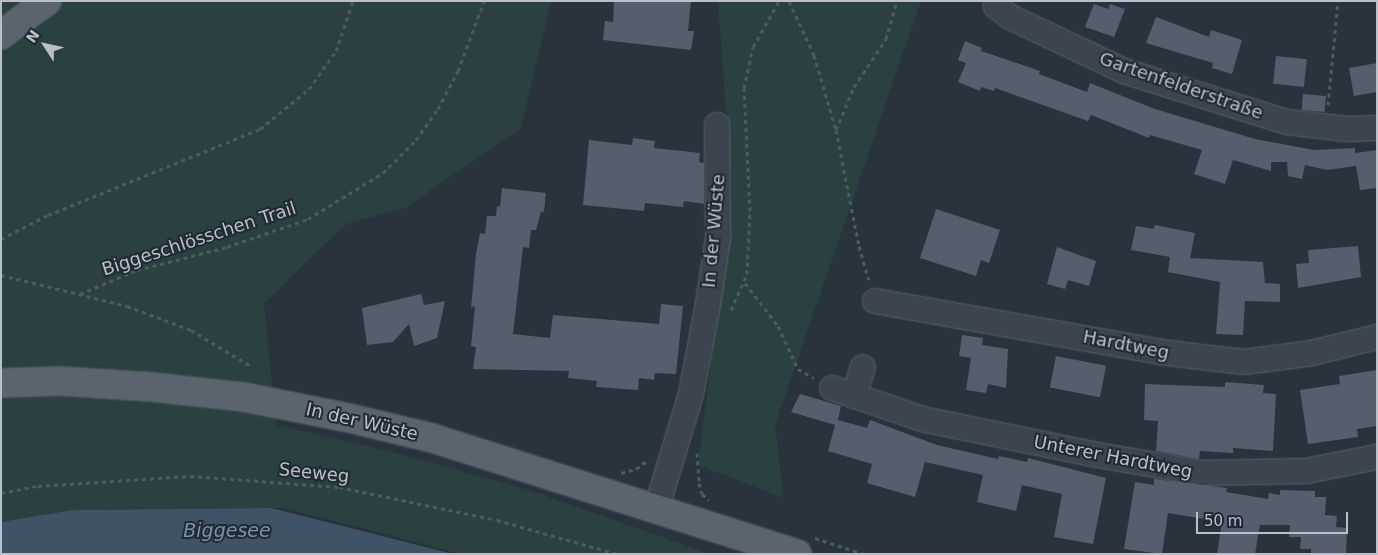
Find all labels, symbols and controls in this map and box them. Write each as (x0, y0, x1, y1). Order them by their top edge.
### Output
north arrow (20, 20, 70, 70)
text: N (23, 27, 43, 46)
street label: Gartenfelderstraße (1096, 48, 1266, 124)
street label: In der Wüste (698, 173, 730, 289)
street label: Biggeschlösschen Trail (99, 197, 299, 281)
street label: Hardtweg (1081, 326, 1171, 364)
street label: In der Wüste (304, 399, 420, 445)
street label: Unterer Hardtweg (1032, 431, 1194, 483)
street label: Seeweg (278, 459, 350, 487)
scale bar (1198, 502, 1350, 534)
text: 50 m (1204, 512, 1242, 530)
water label: Biggesee (183, 520, 271, 542)

